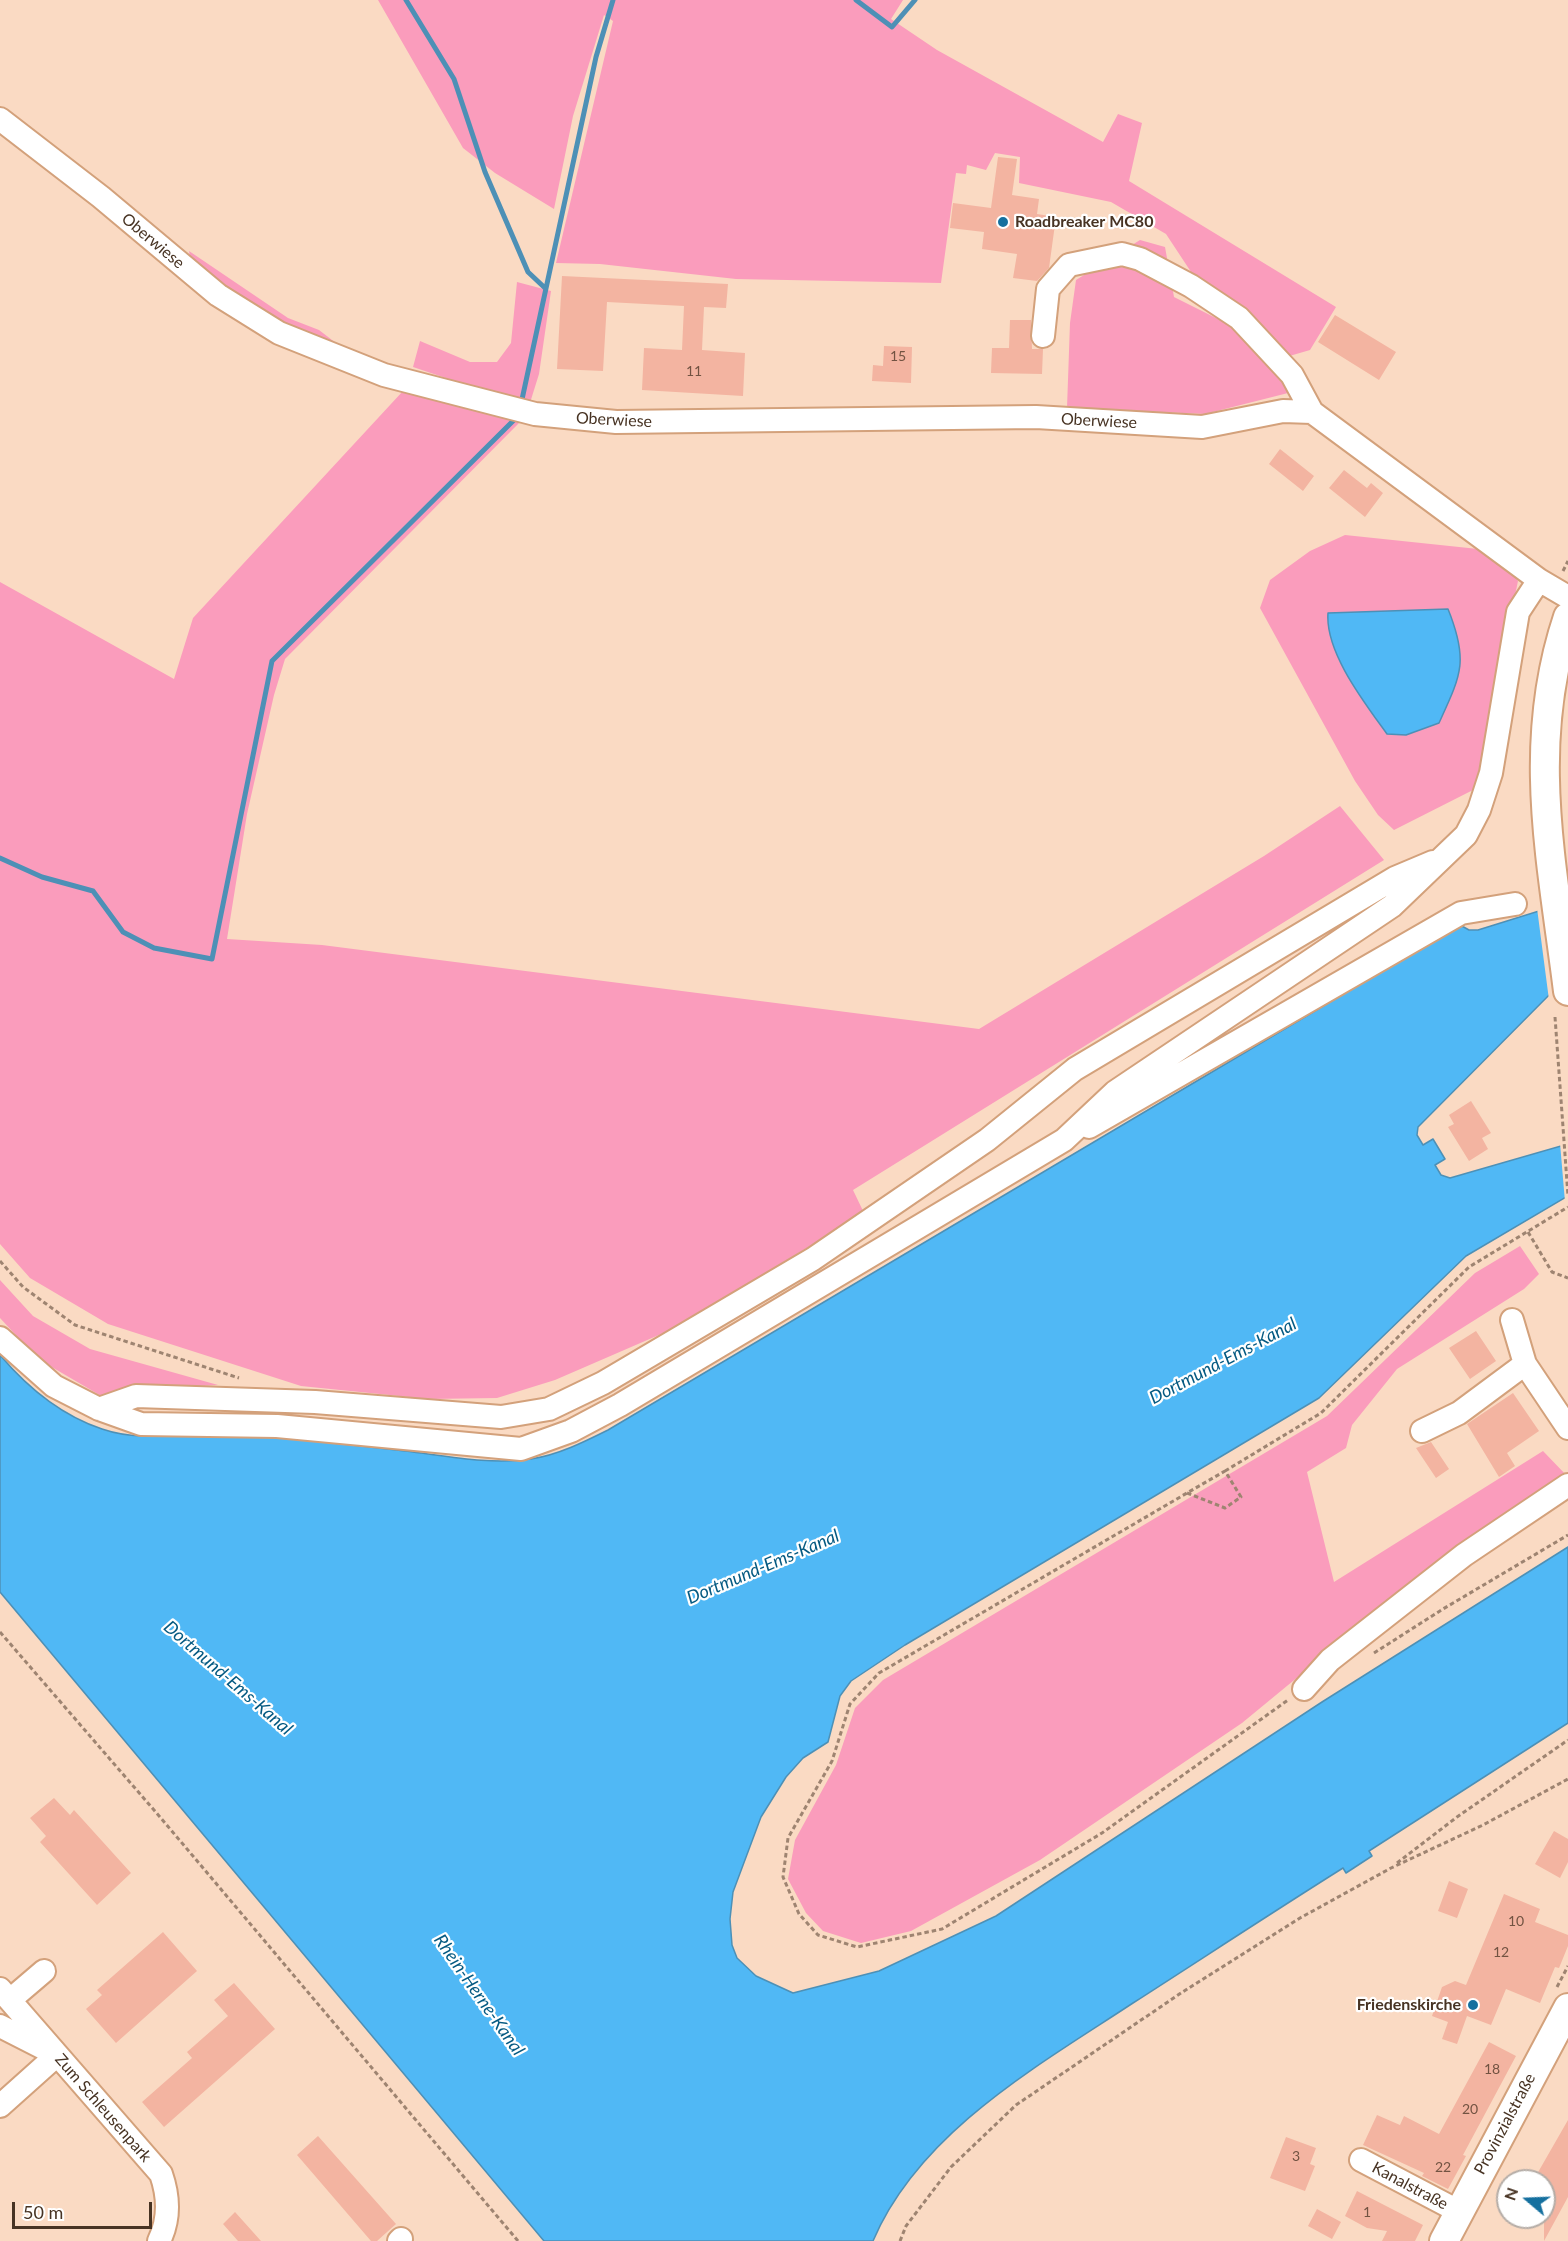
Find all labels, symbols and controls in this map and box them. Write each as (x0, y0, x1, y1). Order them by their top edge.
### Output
street label: Oberwiese (118, 209, 188, 273)
place label: Roadbreaker MC80 (1015, 212, 1153, 232)
marker: Roadbreaker MC80 (996, 215, 1010, 229)
house number: 15 (890, 348, 906, 364)
house number: 11 (686, 363, 702, 379)
street label: Oberwiese (575, 408, 653, 432)
street label: Oberwiese (1060, 409, 1138, 433)
water label: Dortmund-Ems-Kanal (1146, 1313, 1300, 1409)
water label: Dortmund-Ems-Kanal (684, 1525, 842, 1609)
water label: Dortmund-Ems-Kanal (159, 1616, 297, 1740)
house number: 10 (1508, 1913, 1524, 1929)
water label: Rhein-Herne-Kanal (429, 1930, 529, 2060)
house number: 12 (1493, 1944, 1509, 1960)
place label: Friedenskirche (1357, 1995, 1461, 2015)
marker: Friedenskirche (1466, 1998, 1480, 2012)
street label: Zum Schleusenpark (51, 2050, 155, 2166)
house number: 18 (1484, 2061, 1500, 2077)
street label: Provinzialstraße (1470, 2070, 1540, 2178)
house number: 20 (1462, 2101, 1478, 2117)
house number: 3 (1292, 2148, 1300, 2164)
street label: Kanalstraße (1369, 2158, 1451, 2214)
house number: 22 (1435, 2159, 1451, 2175)
north arrow (1496, 2169, 1556, 2229)
text: N (1499, 2185, 1521, 2203)
scale bar (15, 2190, 154, 2228)
text: 50 m (23, 2201, 63, 2223)
house number: 1 (1363, 2204, 1371, 2220)

